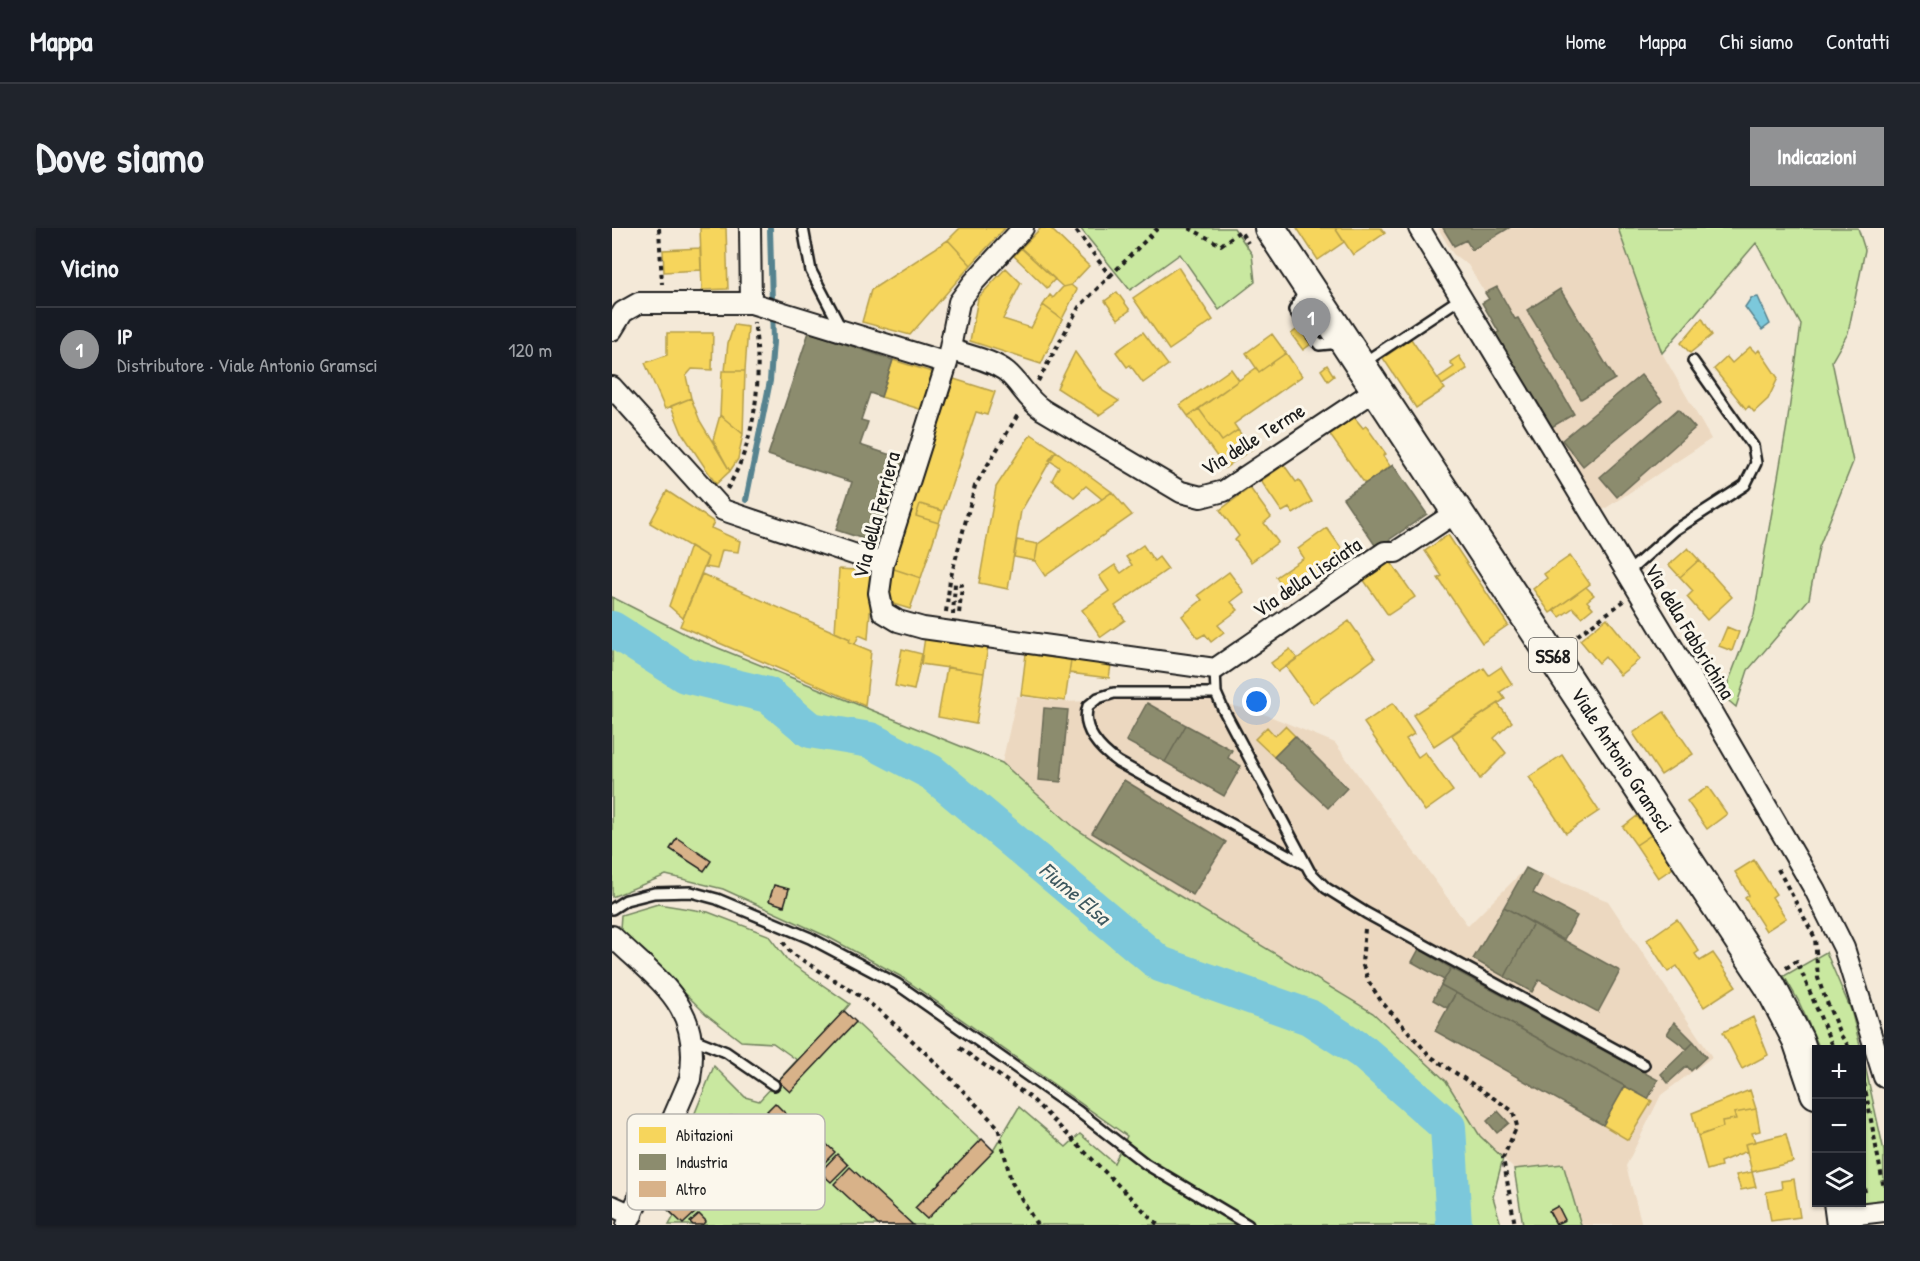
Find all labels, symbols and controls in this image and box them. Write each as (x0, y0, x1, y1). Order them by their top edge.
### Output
text: Mappa (30, 22, 93, 60)
text: Home (1565, 27, 1606, 56)
text: Mappa (1639, 27, 1686, 56)
text: Chi siamo (1719, 27, 1793, 56)
text: Contatti (1826, 27, 1890, 56)
button: Indicazioni (1750, 127, 1884, 186)
text: Dove siamo (36, 128, 204, 185)
text: Vicino (60, 250, 119, 285)
pin: 1 (1292, 298, 1330, 348)
text: IP (117, 321, 133, 351)
text: 1 (76, 336, 83, 363)
text: 120 m (508, 336, 552, 363)
text: Distributore · Viale Antonio Gramsci (117, 351, 378, 378)
street label: Via delle Terme (1196, 396, 1310, 482)
street label: Via della Ferriera (845, 448, 907, 582)
street label: Via della Lisciata (1247, 530, 1367, 624)
street label: Via della Fabbrichina (1638, 558, 1742, 704)
road number: SS68 (1529, 638, 1577, 672)
street label: Viale Antonio Gramsci (1564, 682, 1680, 838)
your location (1242, 687, 1271, 716)
water label: Fiume Elsa (1033, 855, 1118, 933)
map controls (1812, 1045, 1866, 1207)
button: + (1812, 1045, 1866, 1099)
button: − (1812, 1099, 1866, 1153)
legend (627, 1114, 825, 1210)
text: Abitazioni (676, 1124, 733, 1146)
text: Industria (676, 1151, 727, 1173)
button: layers (1812, 1153, 1866, 1207)
text: Altro (676, 1178, 707, 1200)

